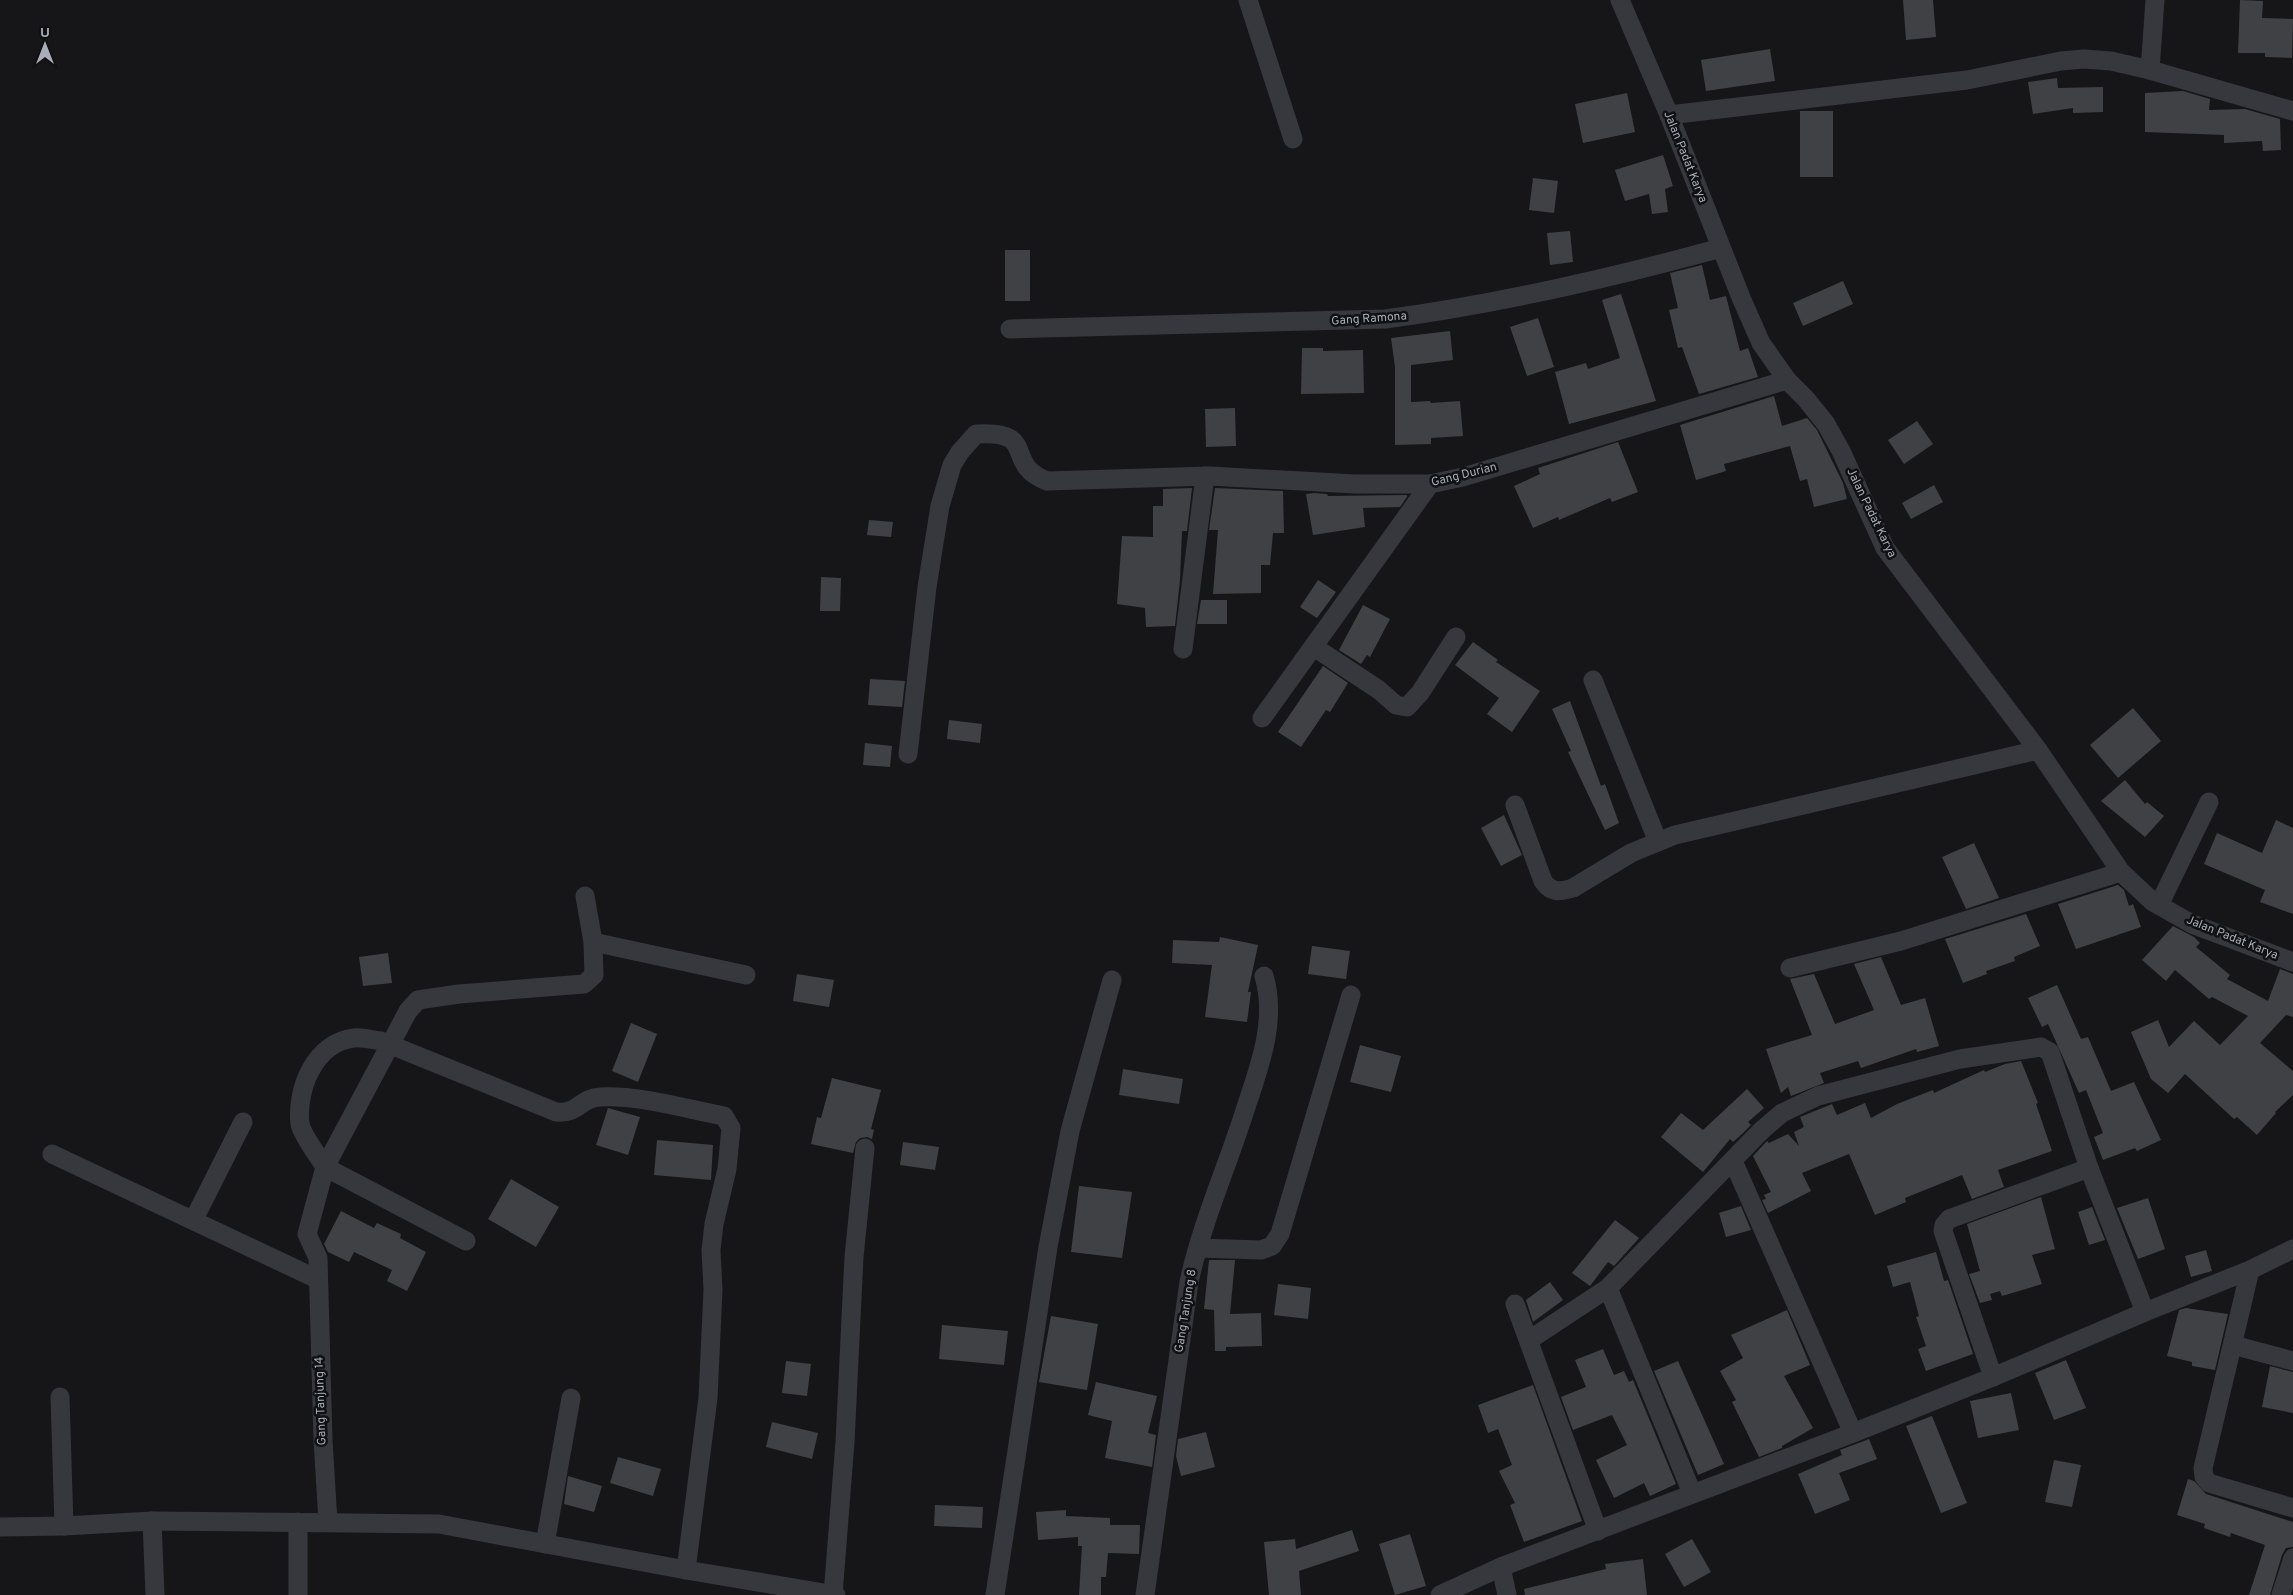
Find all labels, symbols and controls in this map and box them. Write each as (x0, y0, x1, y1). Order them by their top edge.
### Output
north arrow (20, 20, 70, 70)
text: U (40, 25, 50, 42)
street label: Jalan Padat Karya (1659, 109, 1711, 205)
street label: Gang Ramona (1331, 308, 1407, 330)
street label: Gang Durian (1429, 459, 1499, 491)
street label: Jalan Padat Karya (1842, 466, 1900, 560)
street label: Jalan Padat Karya (2184, 912, 2280, 964)
street label: Gang Tanjung 8 (1172, 1268, 1200, 1354)
street label: Gang Tanjung 14 (311, 1356, 331, 1446)

